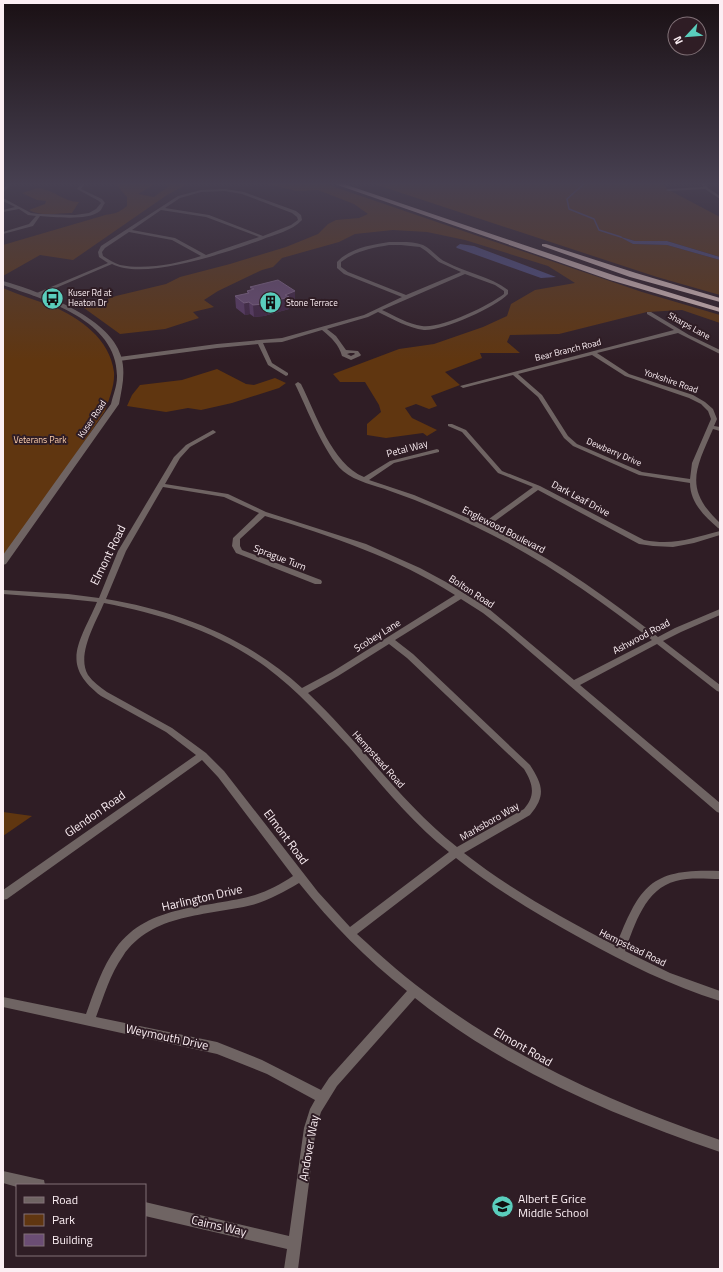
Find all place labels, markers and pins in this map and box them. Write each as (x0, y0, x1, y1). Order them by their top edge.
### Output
bus stop icon: Kuser Rd at Heaton Dr (40, 285, 66, 311)
place label: Kuser Rd at Heaton Dr (68, 286, 112, 309)
building icon: Stone Terrace (257, 290, 283, 316)
place label: Stone Terrace (286, 296, 338, 309)
place label: Albert E Grice Middle School (518, 1189, 589, 1222)
school or university icon: Albert E Grice Middle School (489, 1193, 515, 1219)

